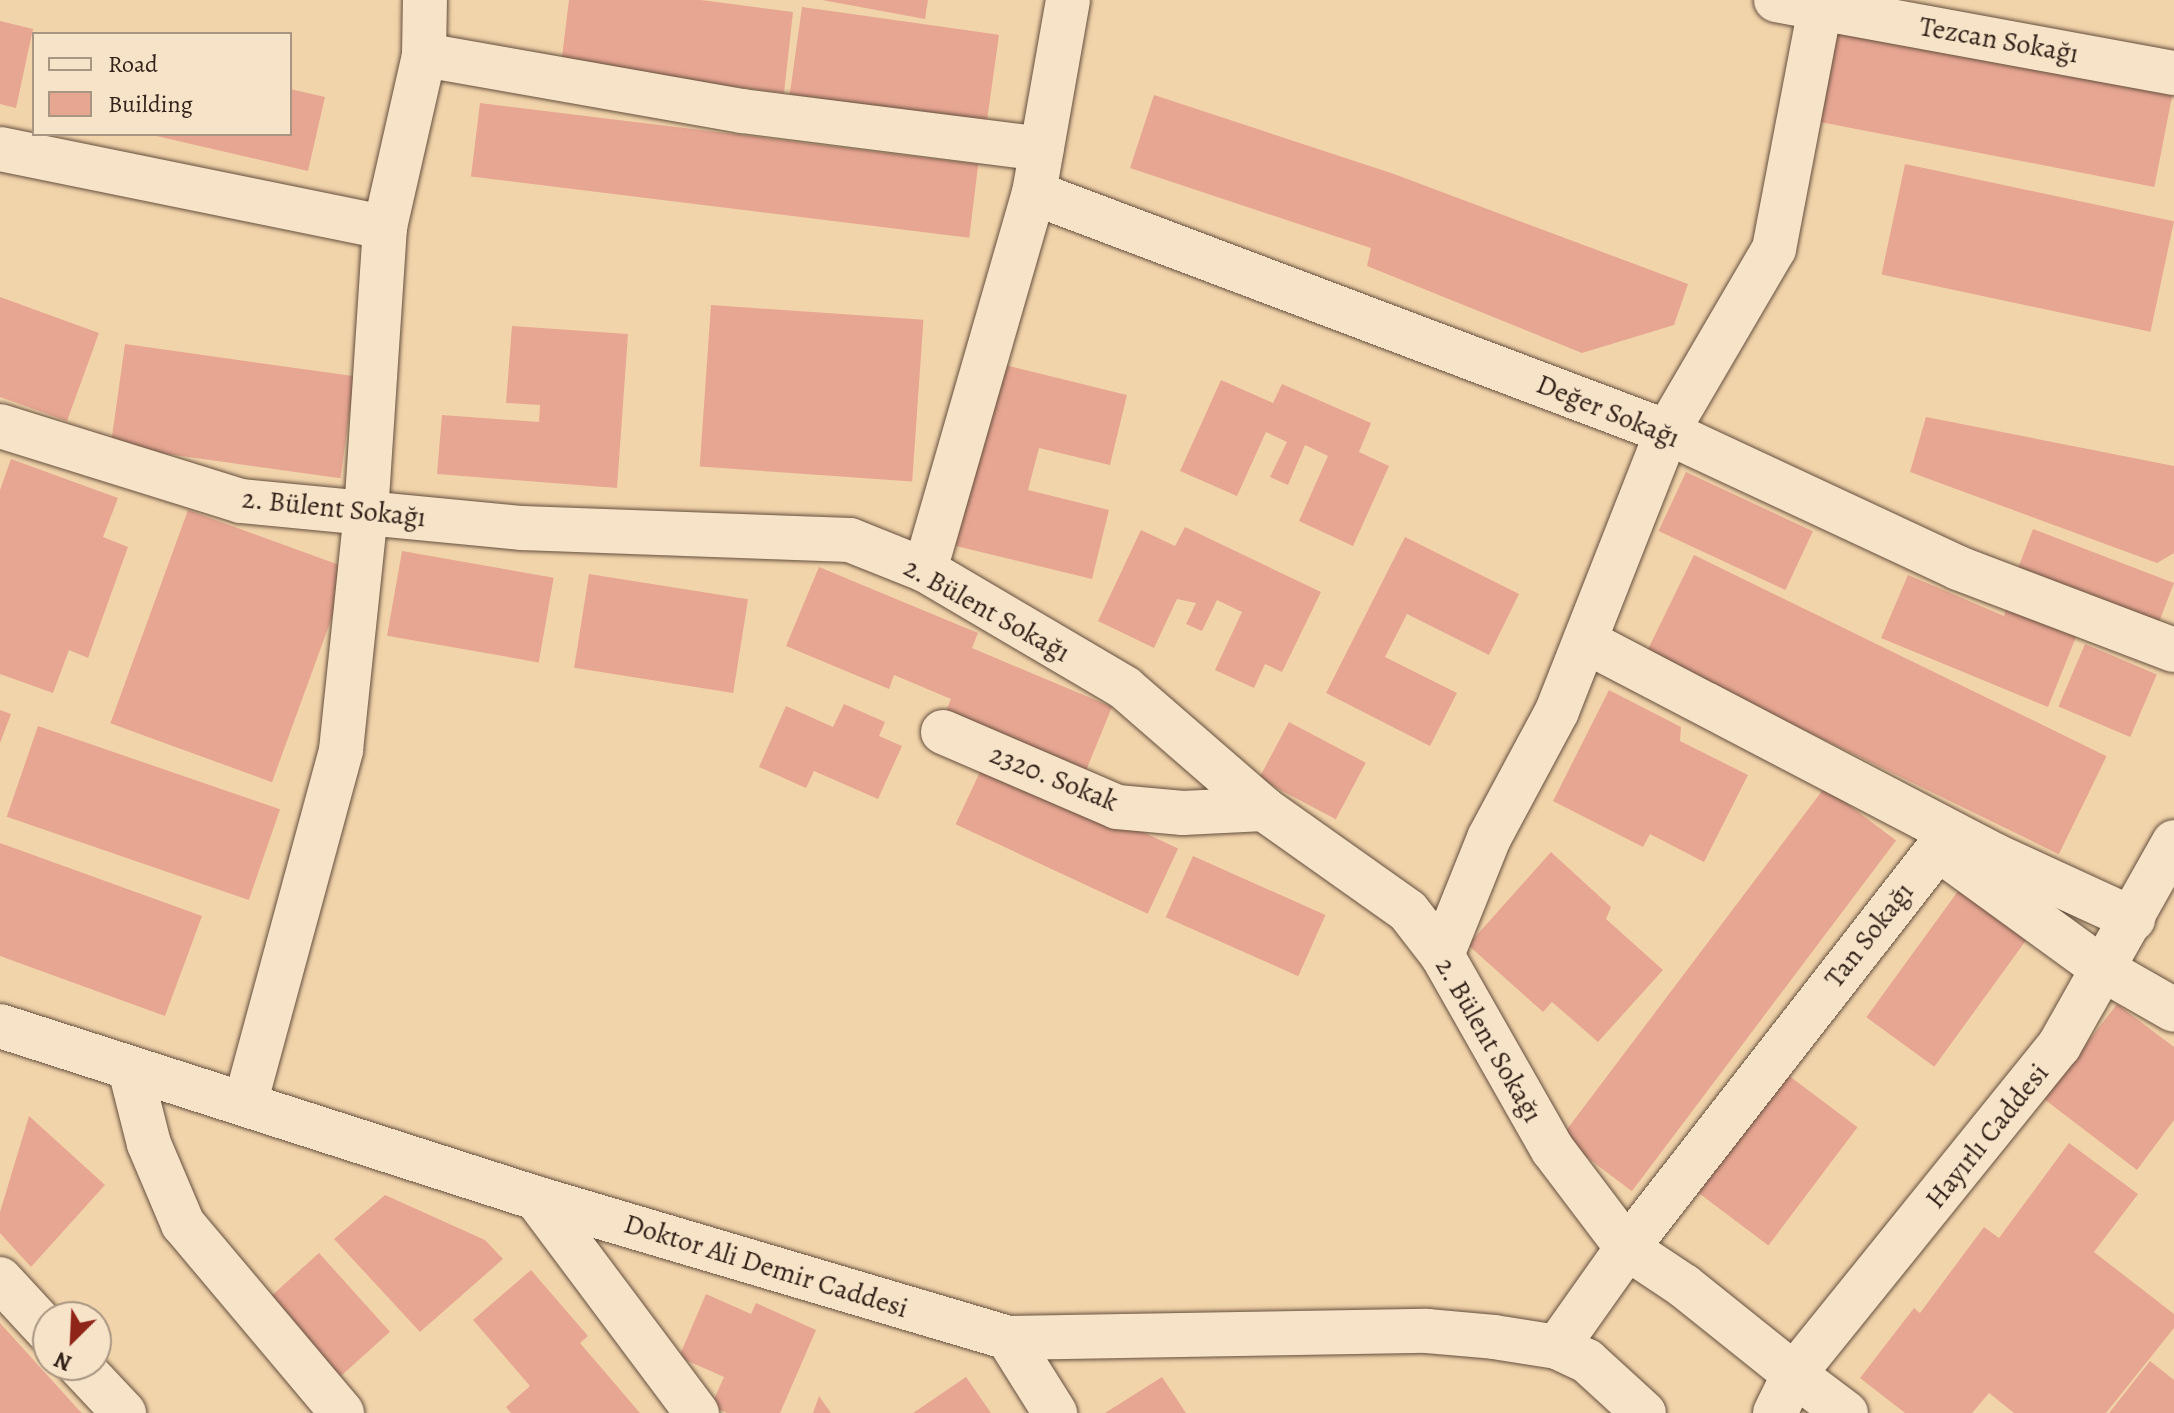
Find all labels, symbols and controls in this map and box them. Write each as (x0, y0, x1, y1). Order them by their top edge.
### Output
street label: Tezcan Sokağı (1917, 9, 2081, 71)
legend (32, 32, 292, 136)
text: Road (108, 48, 158, 80)
text: Building (108, 88, 193, 120)
street label: Değer Sokağı (1532, 367, 1684, 455)
street label: 2. Bülent Sokağı (240, 482, 428, 534)
street label: 2. Bülent Sokağı (898, 550, 1076, 670)
street label: 2320. Sokak (985, 737, 1123, 819)
street label: Tan Sokağı (1817, 876, 1921, 994)
street label: 2. Bülent Sokağı (1428, 951, 1550, 1129)
street label: Hayırlı Caddesi (1918, 1057, 2056, 1215)
street label: Doktor Ali Demir Caddesi (620, 1207, 912, 1325)
north arrow (32, 1301, 112, 1381)
text: N (50, 1344, 76, 1378)

